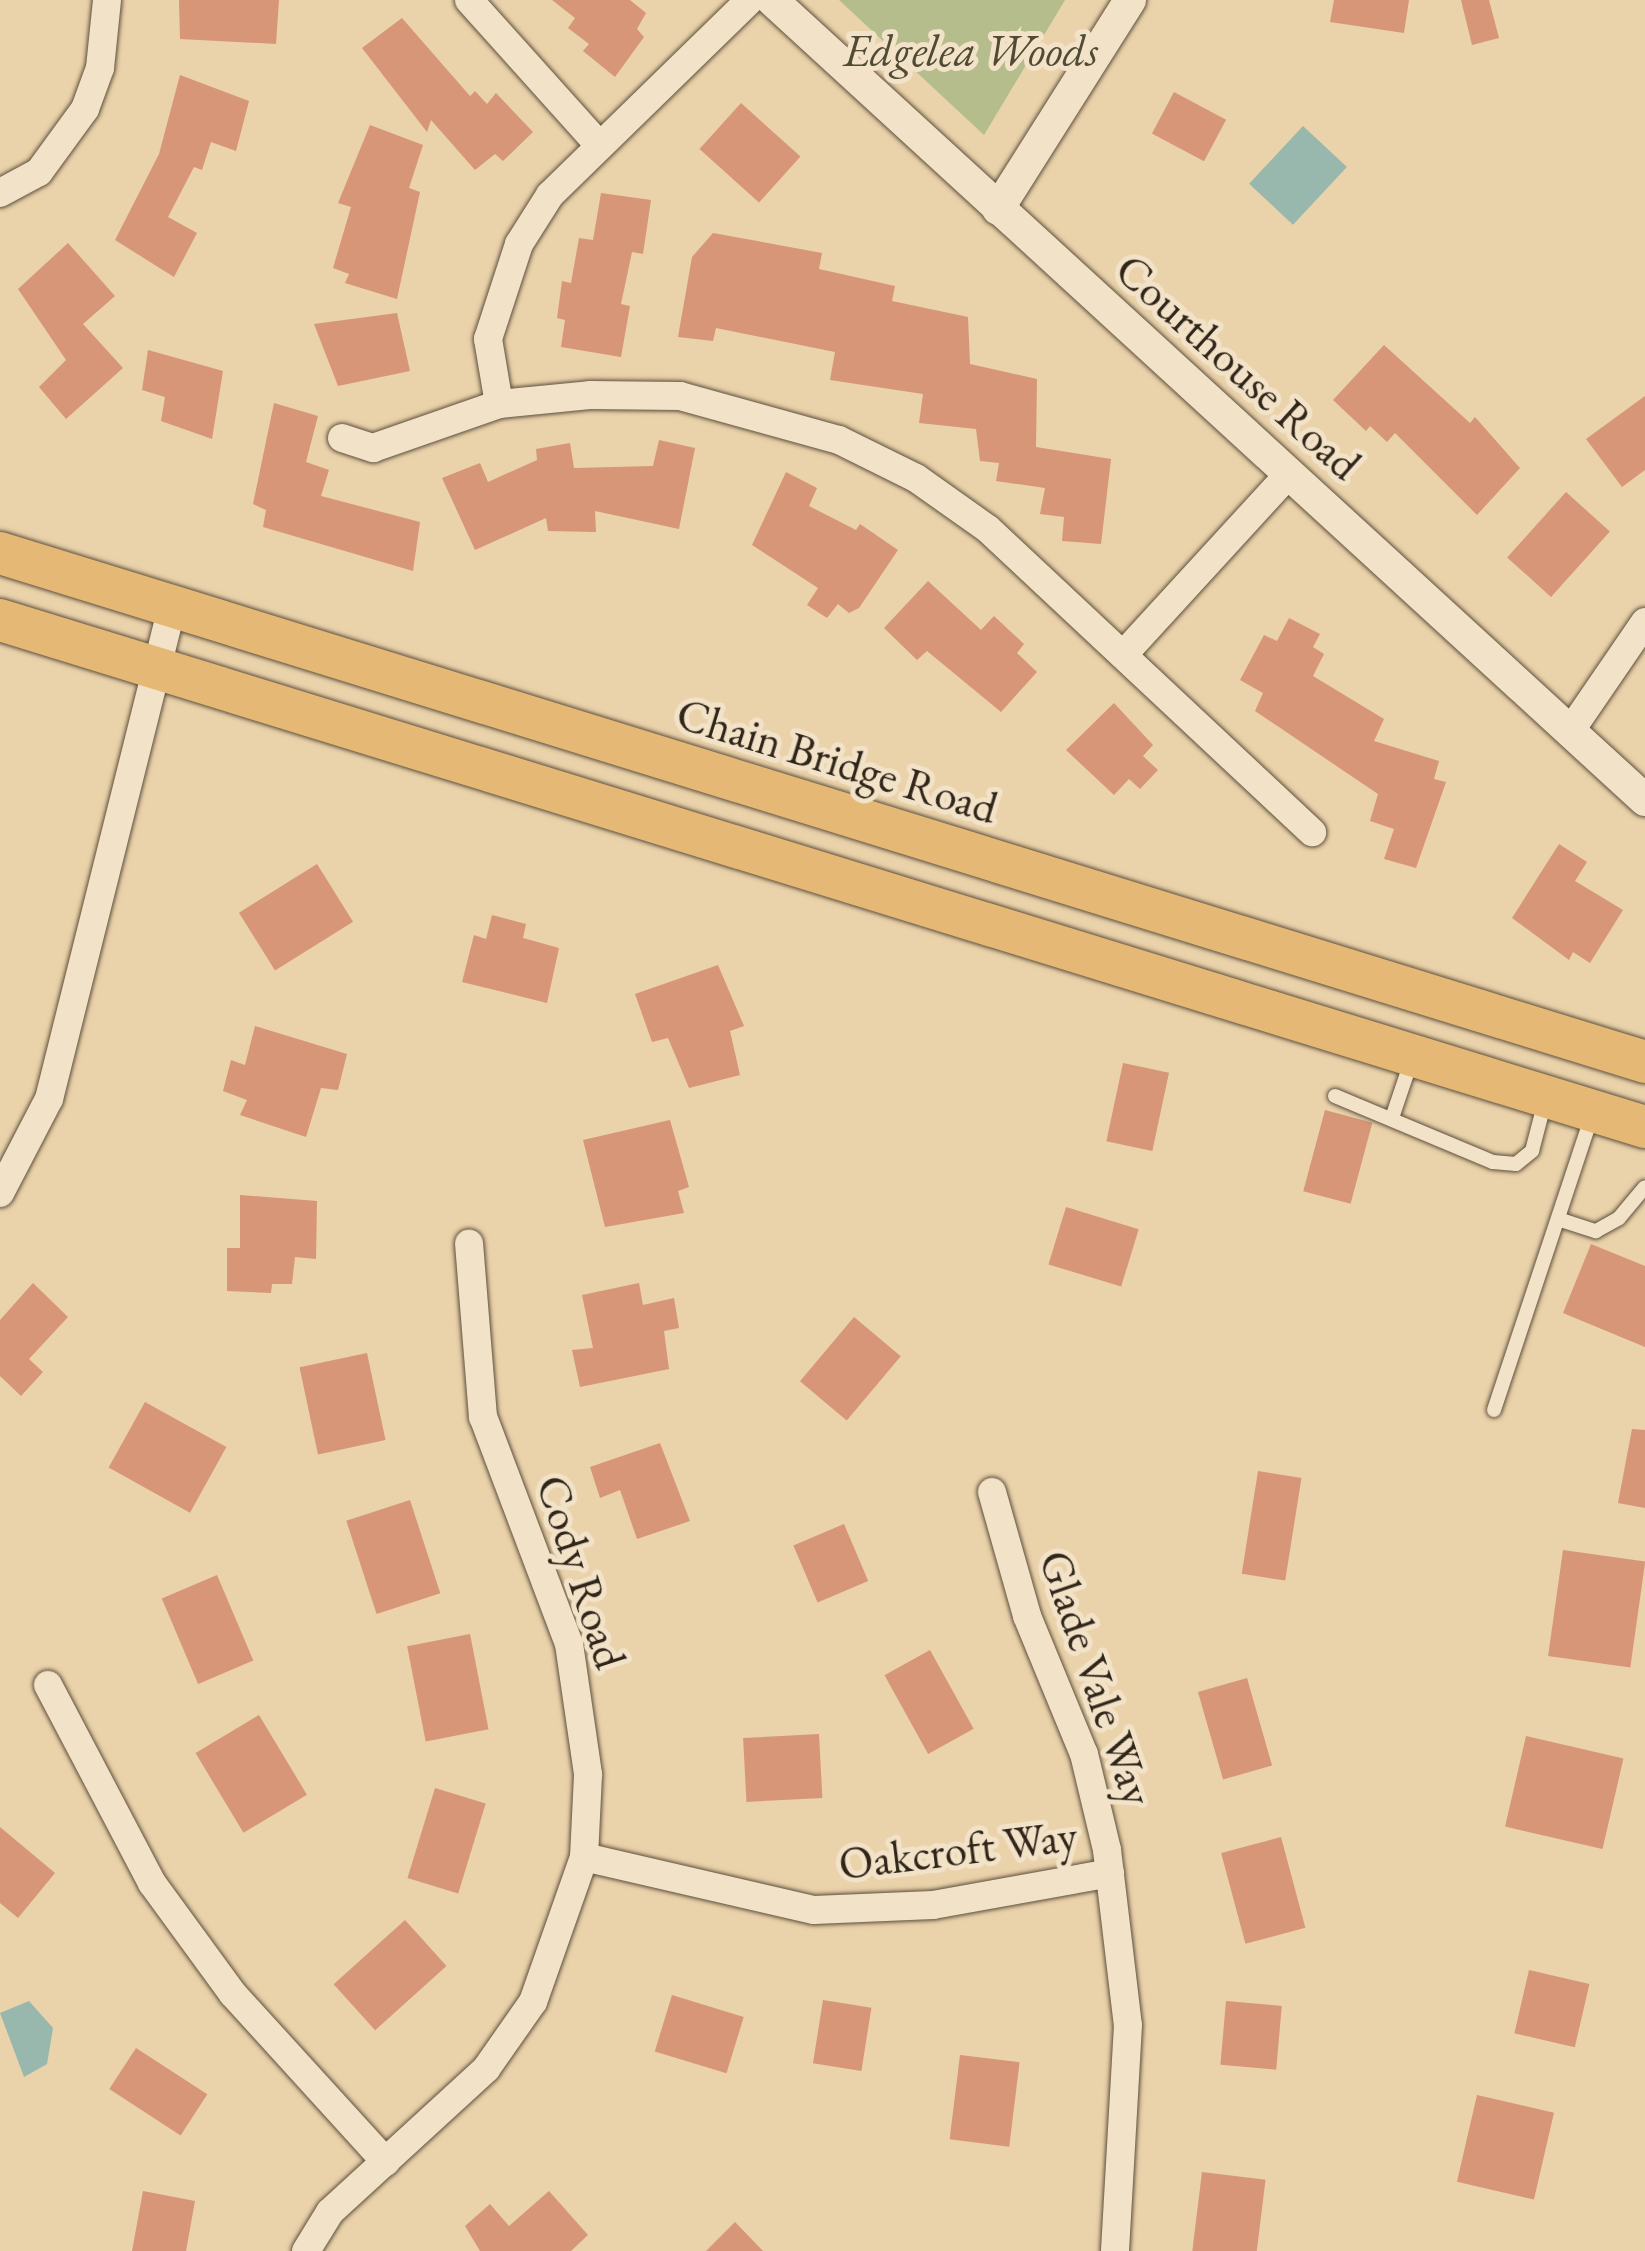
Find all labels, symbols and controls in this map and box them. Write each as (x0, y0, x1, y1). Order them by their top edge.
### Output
park label: Edgelea Woods (844, 24, 1098, 78)
street label: Courthouse Road (1104, 243, 1372, 491)
street label: Chain Bridge Road (670, 687, 1004, 835)
street label: Cody Road (524, 1469, 638, 1675)
street label: Glade Vale Way (1027, 1544, 1165, 1812)
street label: Oakcroft Way (836, 1809, 1080, 1891)

